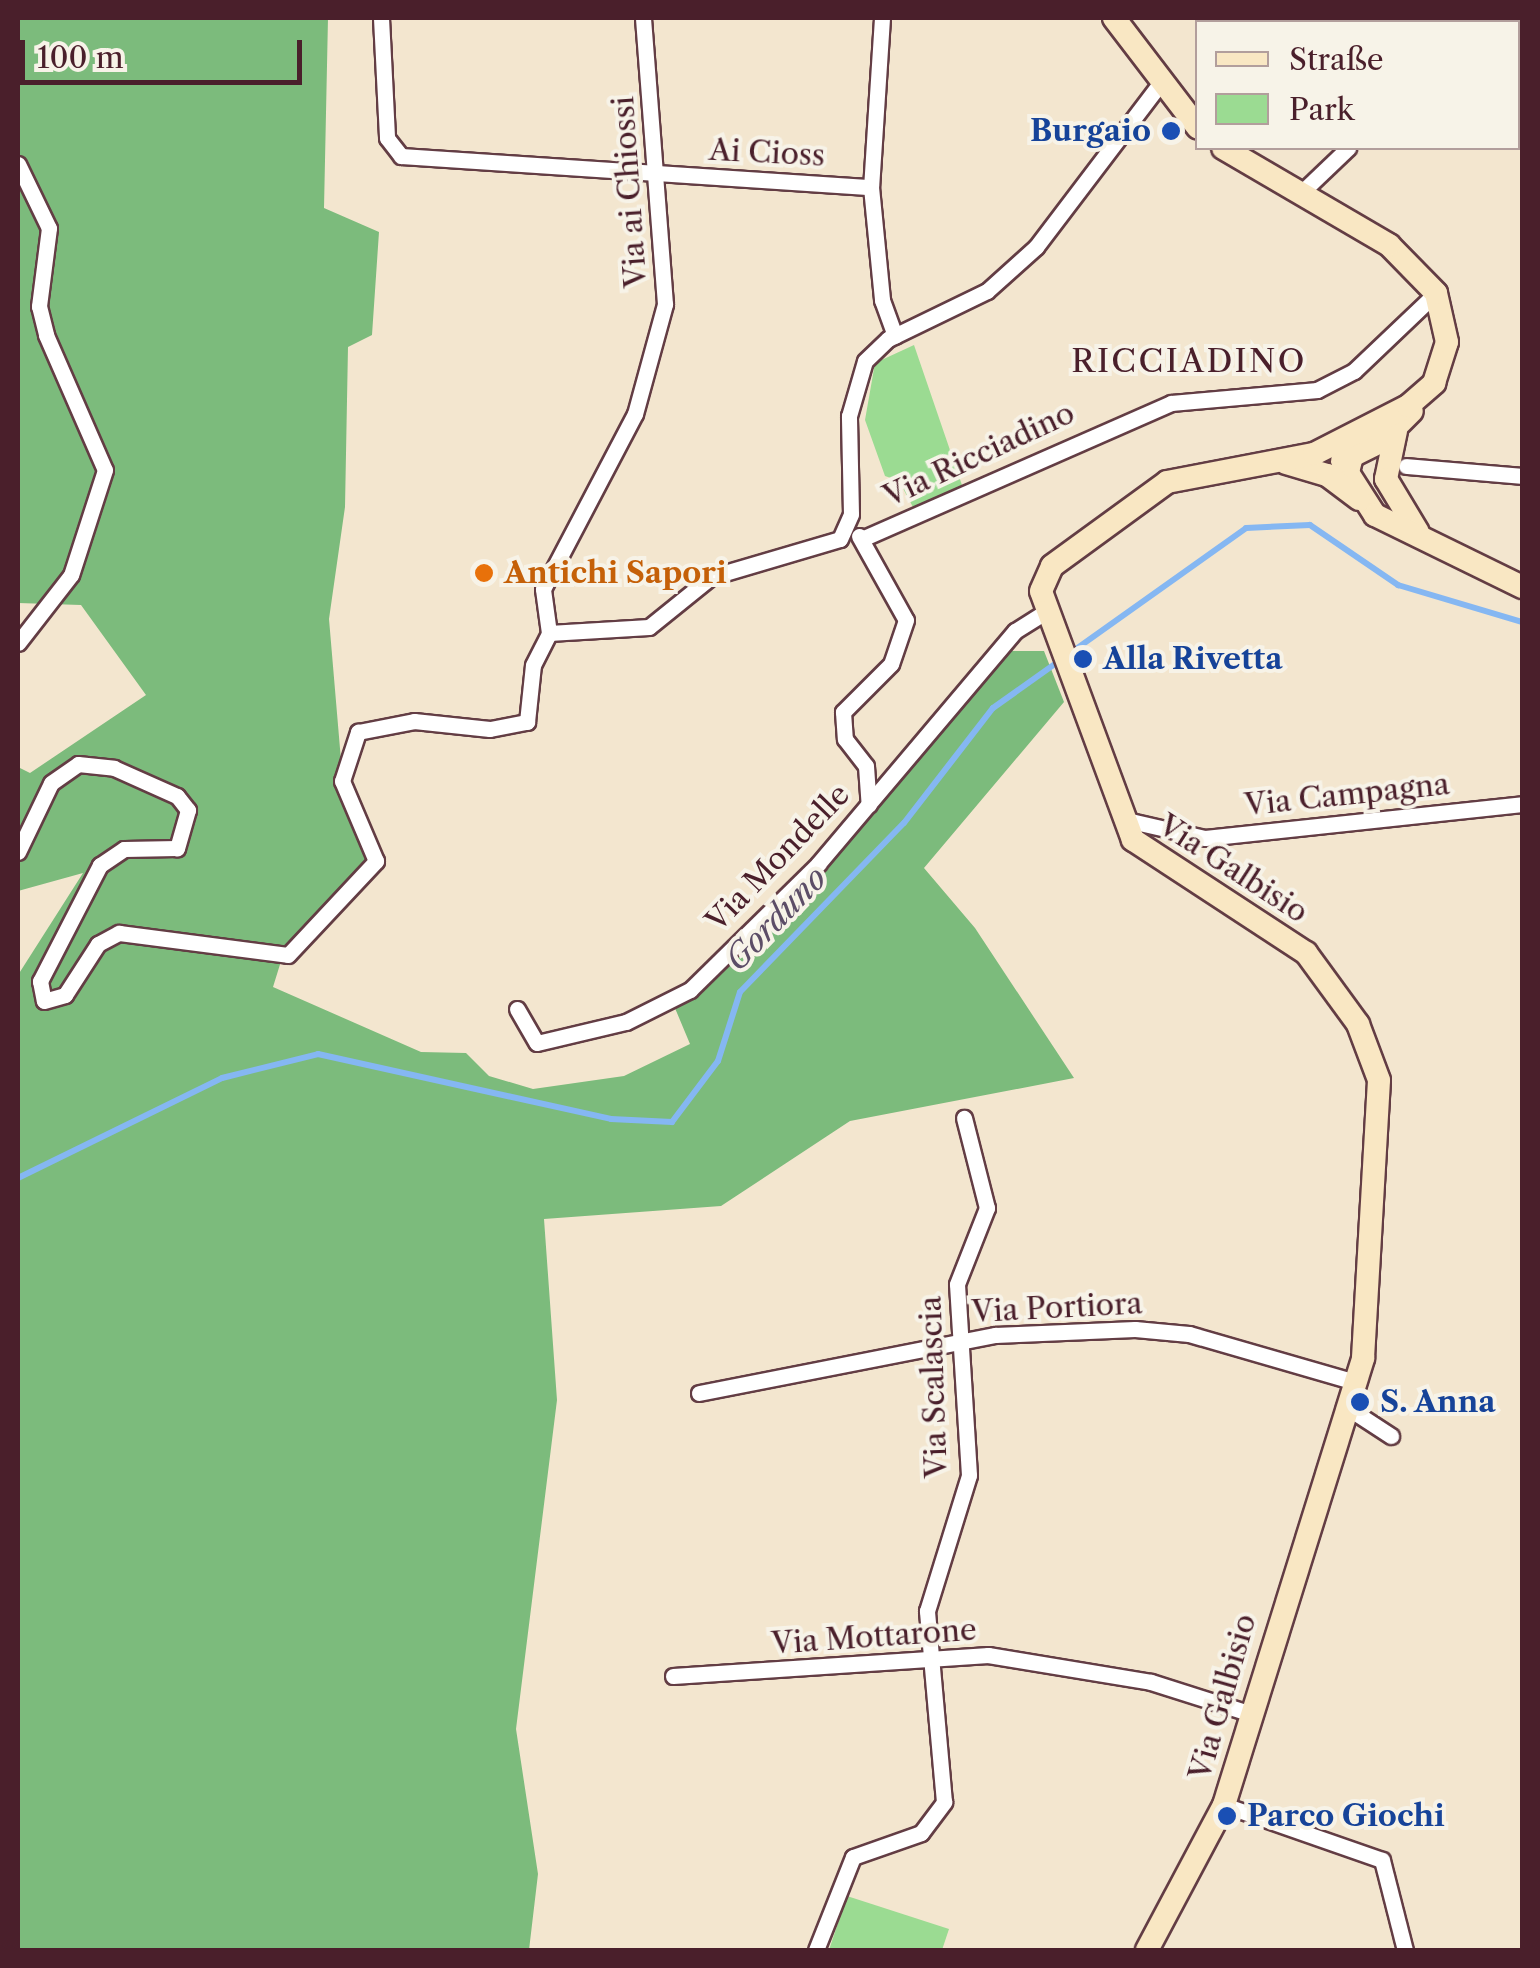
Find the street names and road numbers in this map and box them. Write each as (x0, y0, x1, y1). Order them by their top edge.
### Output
street label: Via ai Chiossi (605, 95, 655, 289)
street label: Ai Cioss (708, 132, 826, 174)
street label: Via Ricciadino (878, 395, 1080, 515)
street label: Via Campagna (1243, 766, 1451, 824)
street label: Via Mondelle (699, 777, 857, 939)
street label: Via Galbisio (1151, 807, 1315, 931)
street label: Via Portiora (971, 1286, 1143, 1330)
street label: Via Scalascia (913, 1295, 955, 1479)
street label: Via Galbisio (1182, 1610, 1264, 1784)
street label: Via Mottarone (770, 1612, 978, 1662)

